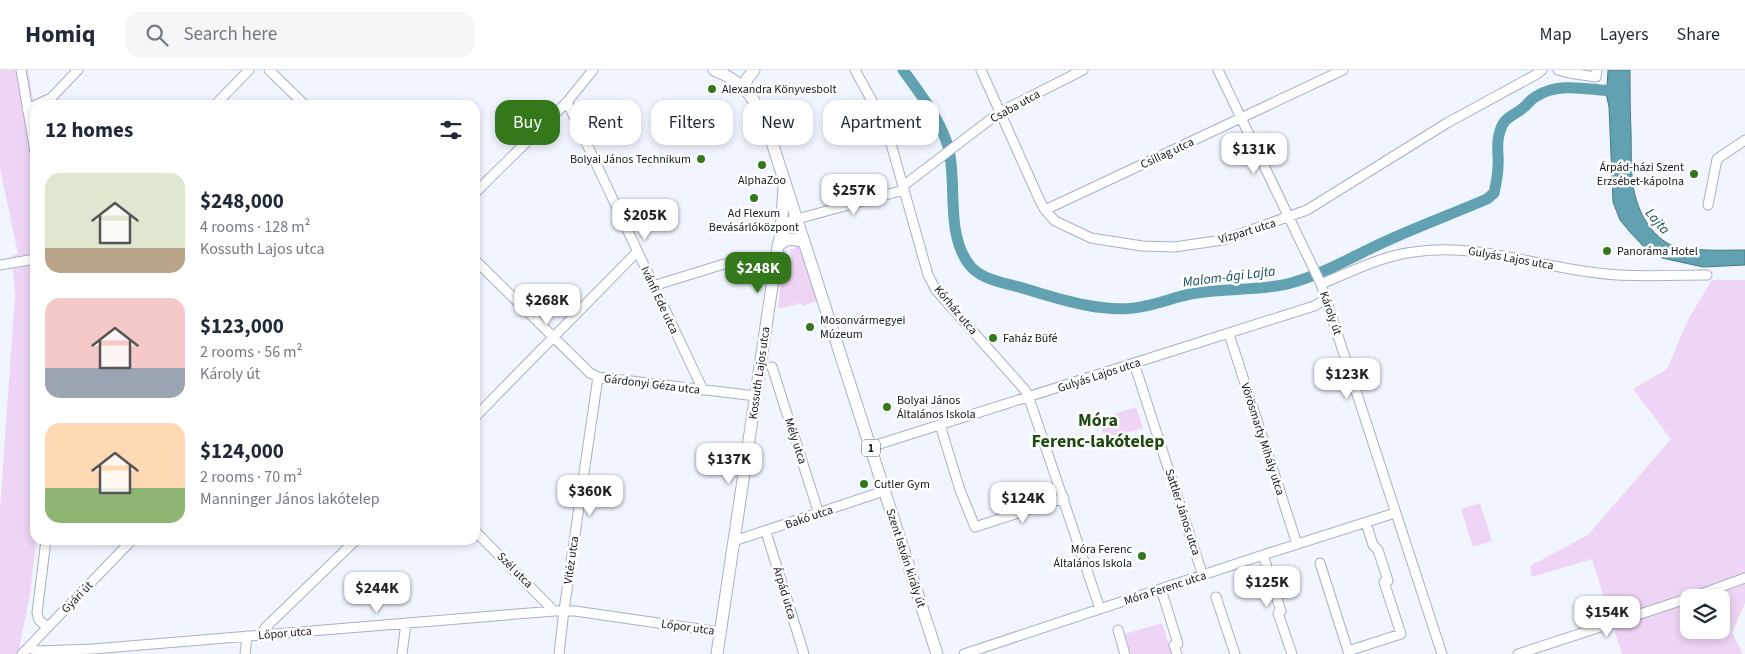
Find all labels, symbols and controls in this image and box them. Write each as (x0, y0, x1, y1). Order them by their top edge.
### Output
search box (125, 12, 475, 57)
text: Homiq (25, 17, 95, 52)
icon: search (143, 21, 171, 49)
text: Search here (183, 21, 277, 48)
text: Map (1540, 22, 1572, 47)
text: Layers (1600, 22, 1649, 47)
text: Share (1677, 22, 1720, 47)
place label: Alexandra Könyvesbolt (722, 81, 837, 98)
marker: Alexandra Könyvesbolt (706, 83, 718, 95)
street label: Csaba utca (987, 86, 1043, 127)
chip: Buy (495, 100, 560, 145)
chip: Rent (570, 100, 641, 145)
chip: Filters (651, 100, 733, 145)
chip: New (743, 100, 813, 145)
chip: Apartment (823, 100, 939, 145)
text: 12 homes (45, 115, 133, 145)
icon: filters (437, 116, 465, 144)
pin: $131K (1219, 132, 1289, 175)
street label: Csillag utca (1138, 134, 1197, 173)
text: $131K (1232, 138, 1276, 160)
place label: Bolyai János Technikum (570, 151, 691, 168)
marker: Bolyai János Technikum (695, 153, 707, 165)
marker: AlphaZoo (756, 159, 768, 171)
place label: Árpád-házi Szent Erzsébet-kápolna (1597, 159, 1684, 190)
marker: Árpád-házi Szent Erzsébet-kápolna (1688, 168, 1700, 180)
place label: AlphaZoo (738, 172, 786, 189)
pin: $257K (819, 174, 889, 216)
text: $257K (832, 179, 876, 201)
text: $248,000 (200, 186, 284, 216)
marker: Ad Flexum Bevásárlóközpont (748, 192, 760, 204)
icon: home (85, 193, 145, 253)
pin: $205K (610, 198, 680, 241)
text: $205K (623, 204, 667, 226)
water label: Lajta (1640, 204, 1675, 240)
place label: Ad Flexum Bevásárlóközpont (709, 205, 799, 236)
street label: Vízpart utca (1216, 215, 1278, 248)
text: 4 rooms · 128 m² (200, 216, 310, 238)
text: Kossuth Lajos utca (200, 238, 325, 260)
street label: Gulyás Lajos utca (1467, 243, 1555, 274)
place label: Panoráma Hotel (1617, 243, 1698, 260)
marker: Panoráma Hotel (1601, 245, 1613, 257)
pin: $248K (723, 252, 793, 294)
text: $248K (736, 257, 780, 279)
water label: Malom-ági Lajta (1182, 261, 1277, 293)
street label: Ivánfi Ede utca (636, 264, 683, 337)
street label: Kórház utca (930, 282, 981, 339)
pin: $268K (512, 284, 582, 326)
text: $268K (525, 289, 569, 311)
street label: Károly út (1315, 289, 1346, 337)
text: $123,000 (200, 311, 284, 341)
place label: Mosonvármegyei Múzeum (820, 312, 905, 343)
icon: home (85, 318, 145, 378)
marker: Mosonvármegyei Múzeum (804, 321, 816, 333)
street label: Kossuth Lajos utca (745, 326, 774, 421)
place label: Faház Büfé (1003, 330, 1058, 347)
marker: Faház Büfé (987, 332, 999, 344)
text: 2 rooms · 56 m² (200, 341, 302, 363)
street label: Gulyás Lajos utca (1055, 354, 1143, 397)
pin: $123K (1312, 358, 1382, 400)
text: Károly út (200, 363, 260, 385)
text: $123K (1325, 363, 1369, 385)
street label: Gárdonyi Géza utca (603, 370, 701, 399)
street label: Vörösmarty Mihály utca (1236, 381, 1289, 498)
place label: Bolyai János Általános Iskola (897, 392, 976, 423)
marker: Bolyai János Általános Iskola (881, 401, 893, 413)
district label: Móra Ferenc-lakótelep (1032, 408, 1165, 454)
street label: Mély utca (780, 416, 811, 466)
text: $124,000 (200, 436, 284, 466)
road number: 1 (862, 439, 880, 456)
pin: $137K (694, 442, 764, 485)
icon: home (85, 443, 145, 503)
text: $137K (707, 448, 751, 470)
text: 2 rooms · 70 m² (200, 466, 302, 488)
street label: Sattler János utca (1161, 467, 1204, 557)
pin: $360K (555, 474, 625, 517)
place label: Cutler Gym (874, 476, 930, 493)
marker: Cutler Gym (858, 478, 870, 490)
text: $360K (568, 480, 612, 502)
pin: $124K (988, 482, 1058, 524)
text: $124K (1001, 487, 1045, 509)
text: Manninger János lakótelep (200, 488, 380, 510)
street label: Bakó utca (783, 501, 835, 534)
street label: Szent István király út (881, 506, 930, 610)
street label: Vitéz utca (560, 535, 583, 585)
place label: Móra Ferenc Általános Iskola (1053, 541, 1133, 572)
street label: Szél utca (493, 549, 536, 592)
marker: Móra Ferenc Általános Iskola (1136, 550, 1148, 562)
street label: Árpád utca (768, 565, 801, 622)
pin: $125K (1232, 566, 1302, 608)
street label: Móra Ferenc utca (1122, 567, 1208, 610)
text: $125K (1245, 571, 1289, 593)
pin: $244K (342, 572, 412, 614)
street label: Gyári út (58, 577, 97, 617)
text: $244K (355, 577, 399, 599)
map controls (1680, 589, 1730, 639)
button: layers (1680, 589, 1730, 639)
pin: $154K (1572, 596, 1642, 638)
text: $154K (1585, 601, 1629, 623)
street label: Lőpor utca (660, 615, 716, 640)
street label: Lőpor utca (258, 623, 313, 644)

